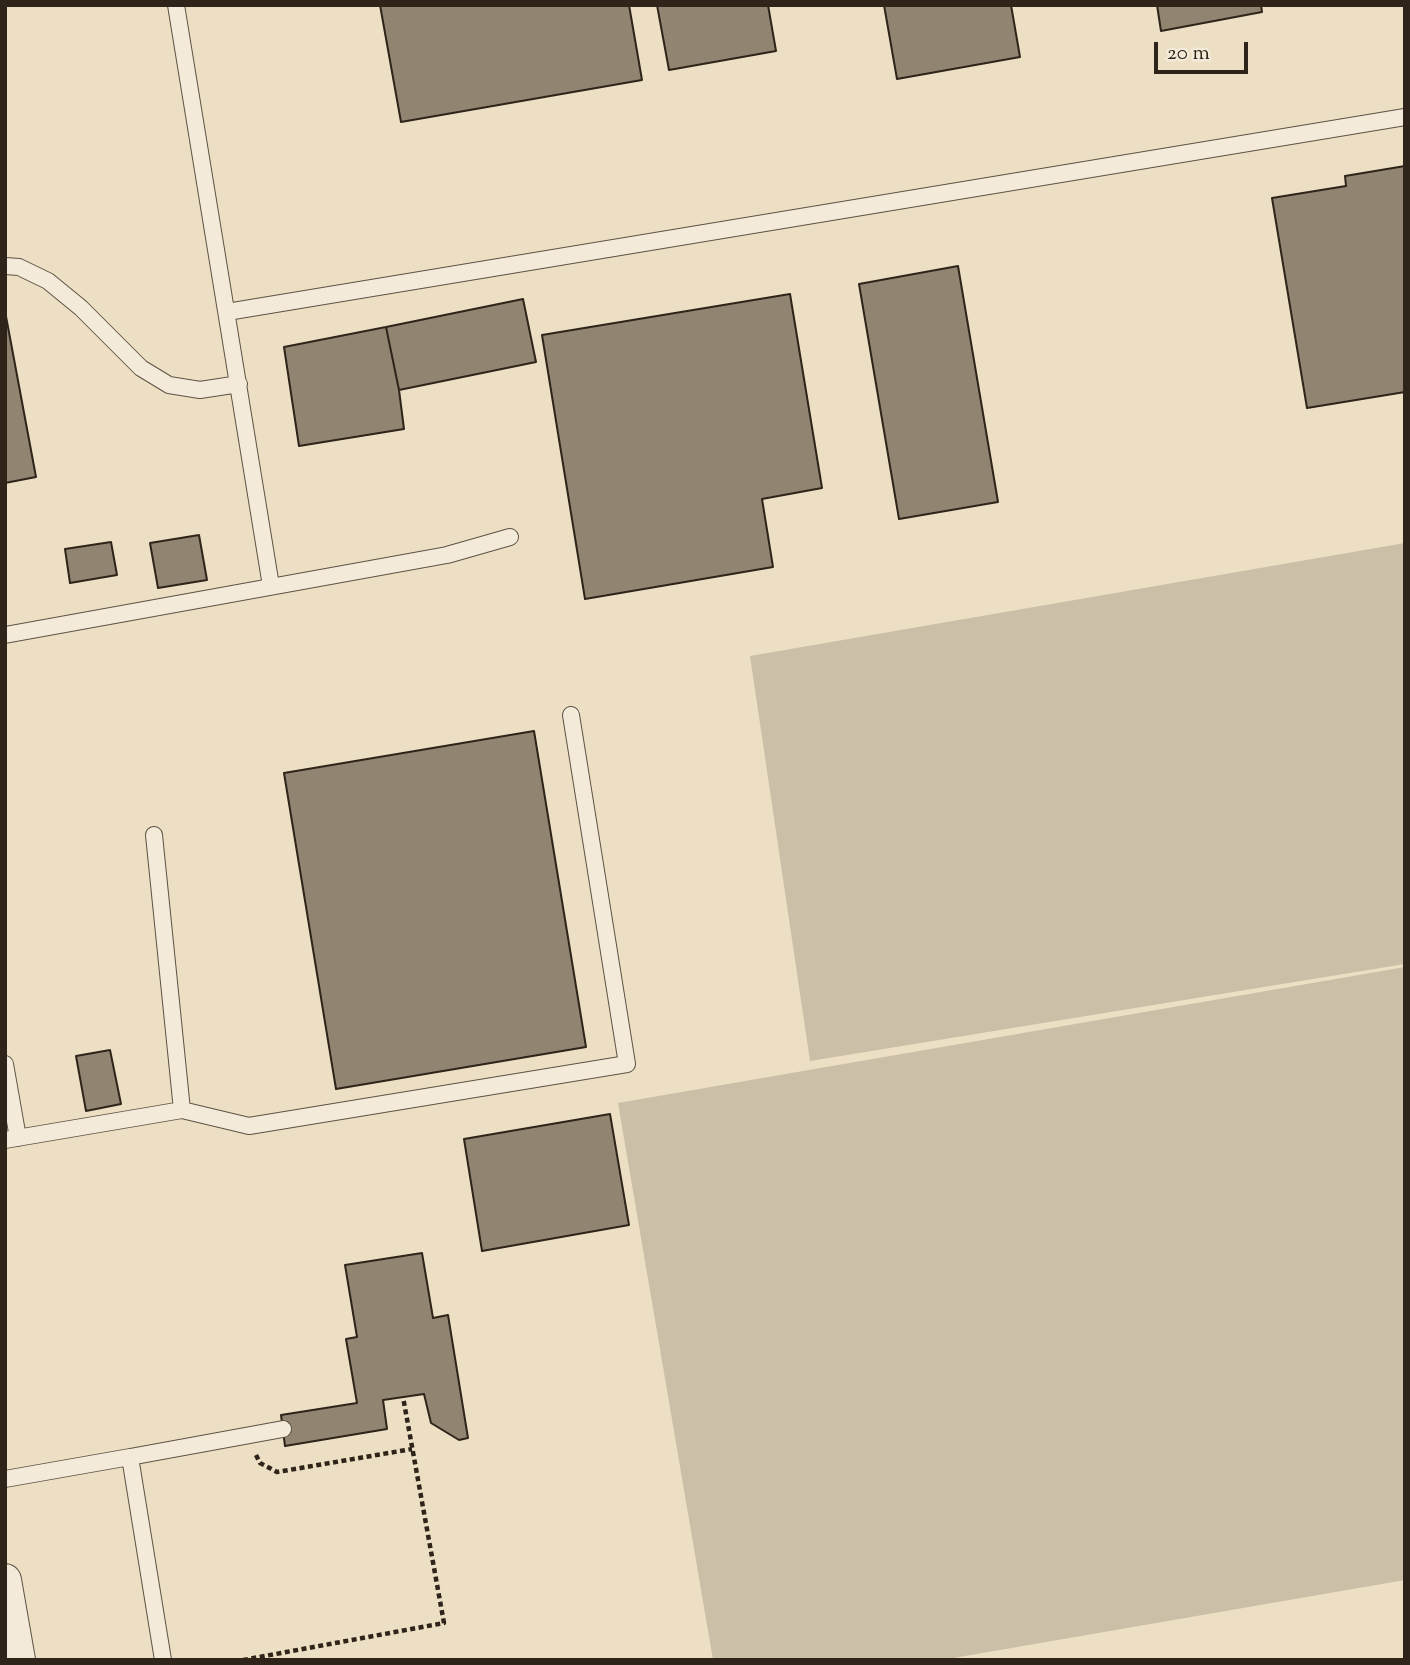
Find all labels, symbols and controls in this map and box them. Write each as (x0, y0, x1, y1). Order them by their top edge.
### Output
scale bar (1158, 28, 1252, 72)
text: 20 m (1167, 39, 1210, 69)

